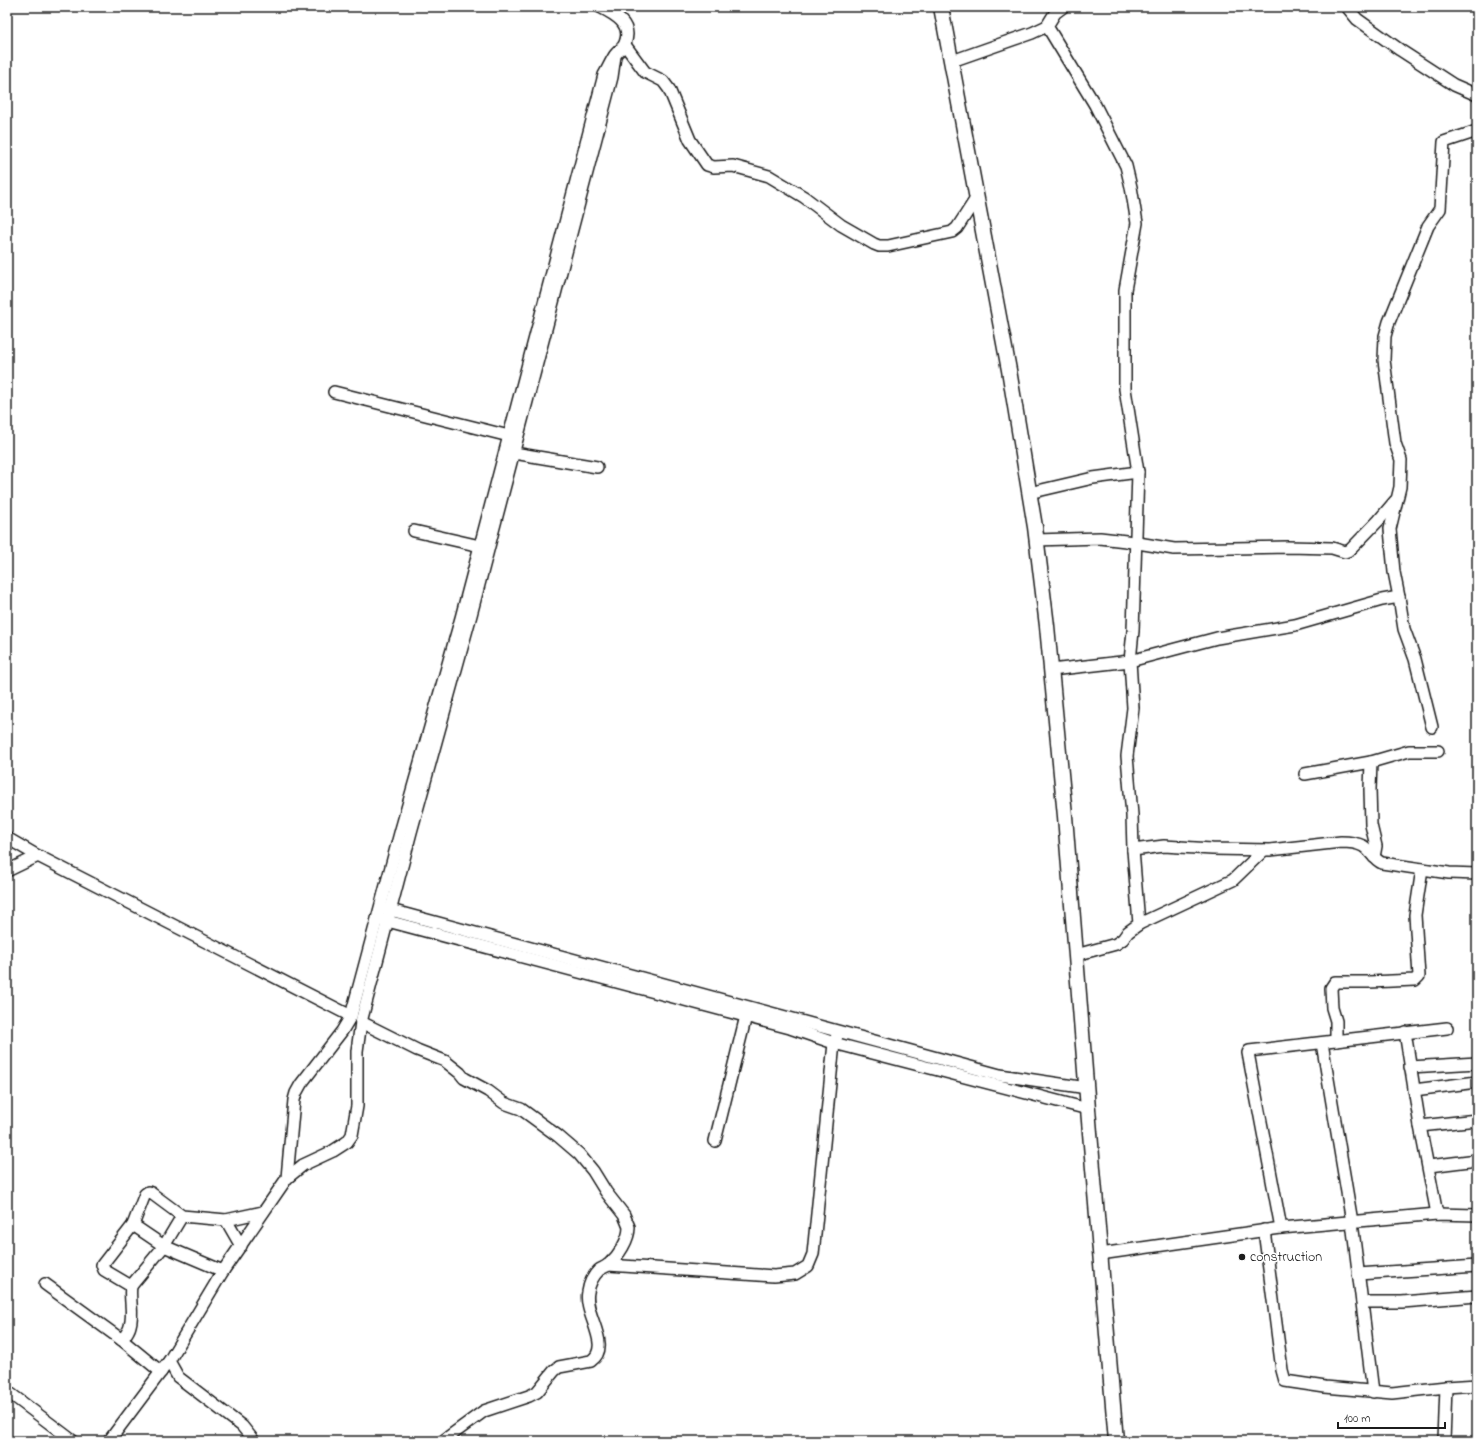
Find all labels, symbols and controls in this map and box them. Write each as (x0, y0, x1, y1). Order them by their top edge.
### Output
place label: construction (1250, 1247, 1322, 1268)
marker: construction (1237, 1252, 1247, 1262)
scale bar (1338, 1404, 1445, 1430)
text: 100 m (1344, 1410, 1371, 1428)

